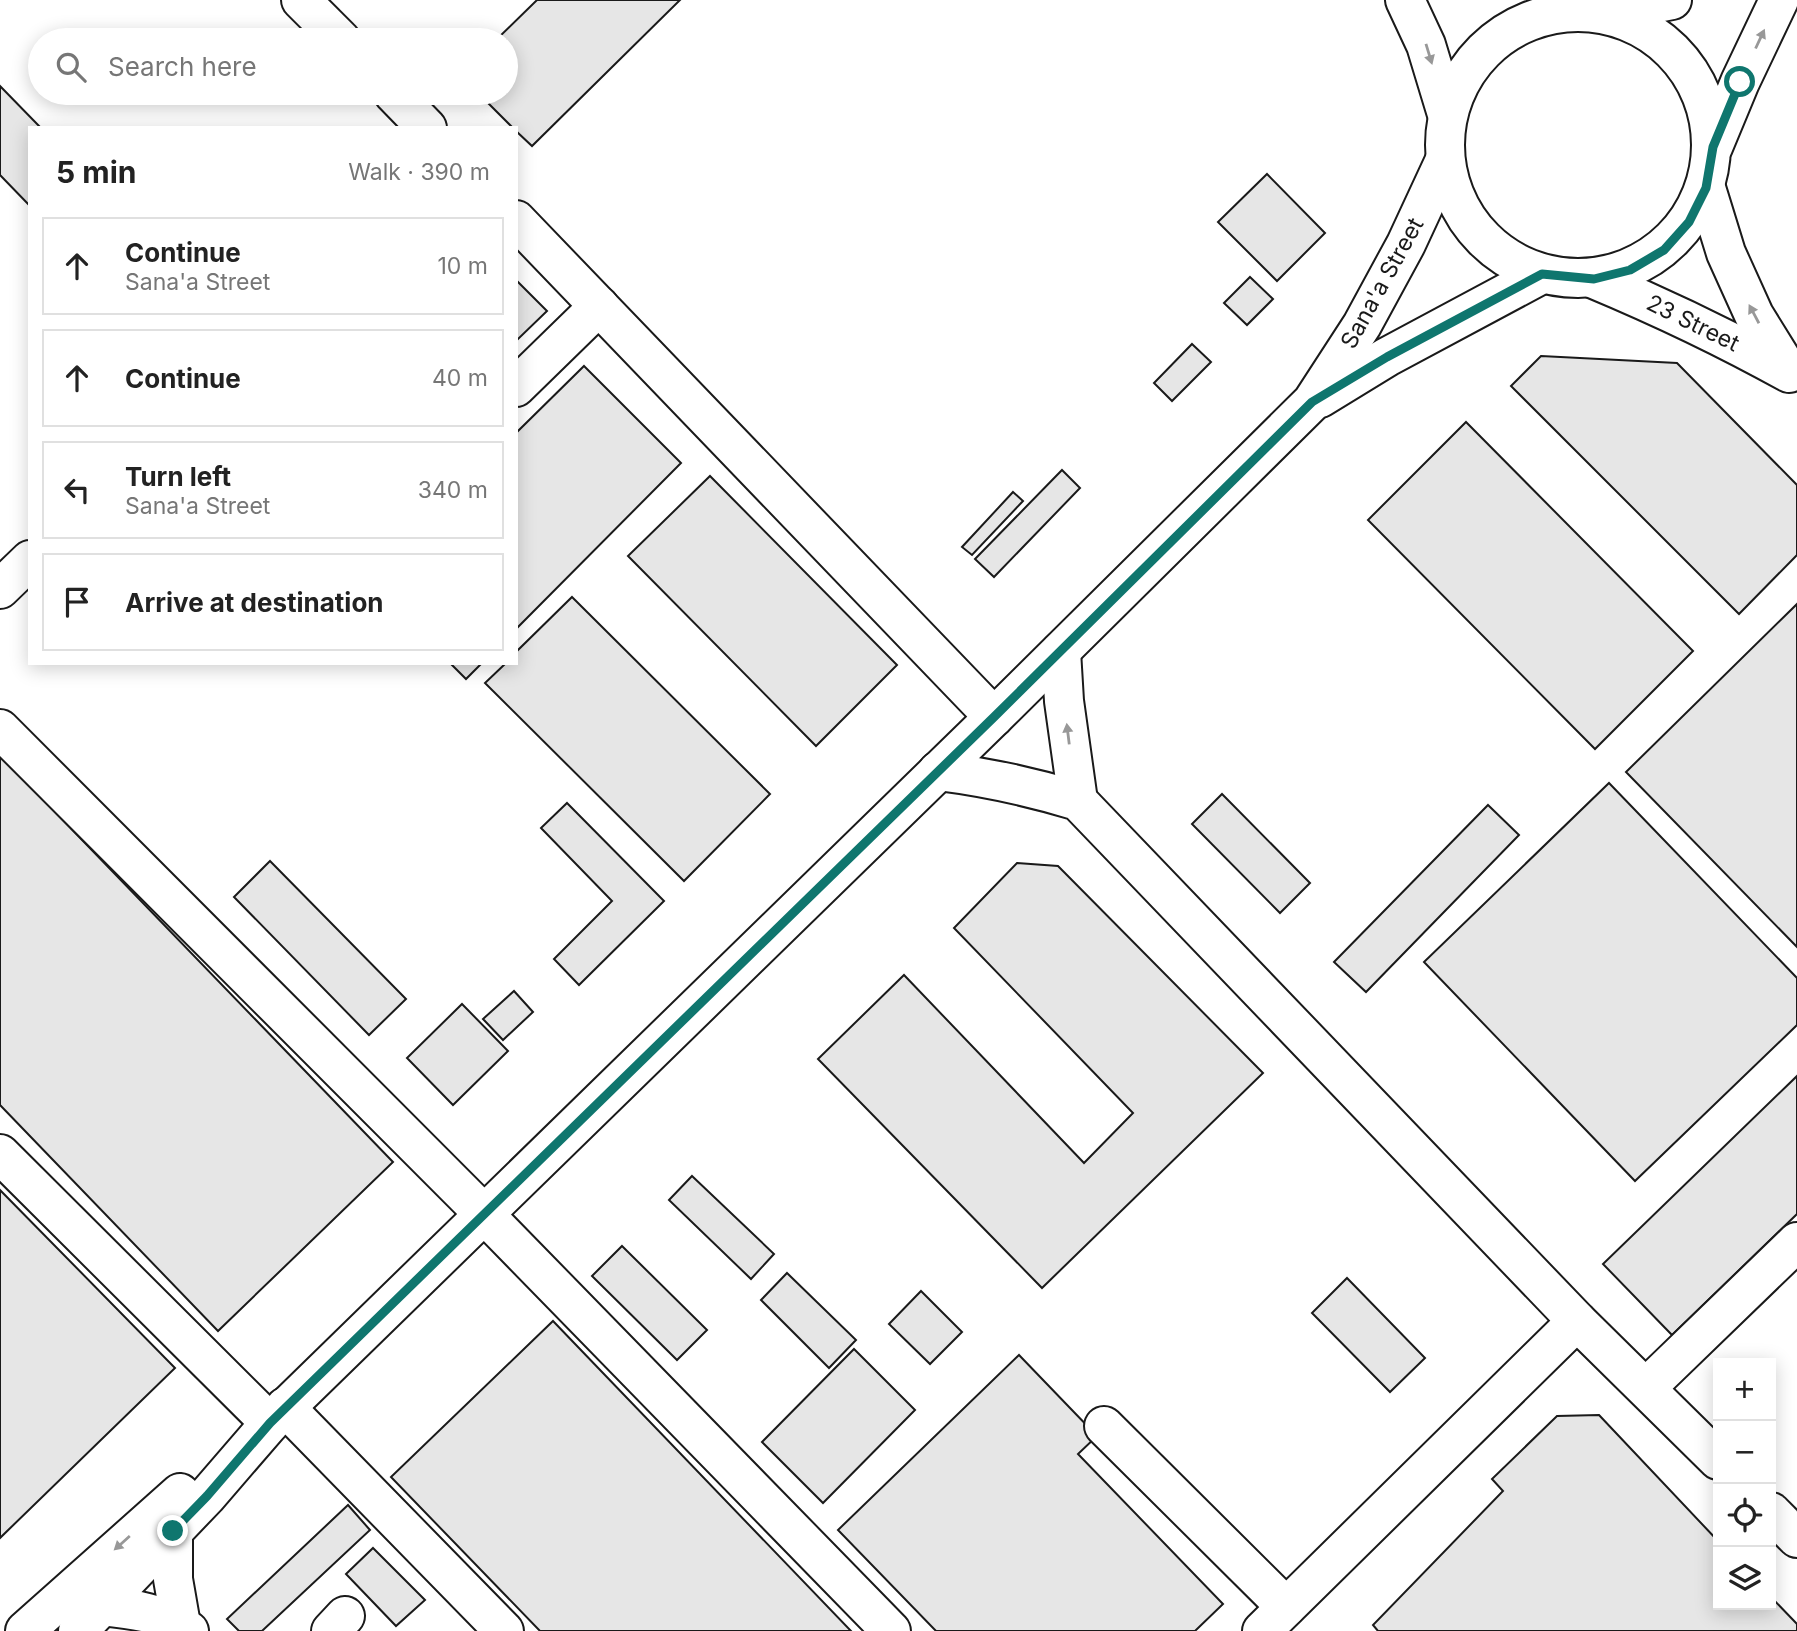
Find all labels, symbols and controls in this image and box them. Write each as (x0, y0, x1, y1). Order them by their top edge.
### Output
search box (28, 28, 518, 105)
one-way arrow (1754, 29, 1766, 49)
one-way arrow (1424, 44, 1434, 65)
icon: search (52, 48, 90, 86)
text: Search here (108, 51, 257, 82)
route start (1724, 66, 1755, 97)
text: 5 min (56, 154, 136, 190)
text: Walk · 390 m (348, 158, 490, 186)
street label: Sana'a Street (1335, 212, 1430, 353)
text: Continue (125, 237, 241, 268)
icon: ahead (58, 247, 96, 285)
text: 10 m (438, 252, 488, 280)
text: Sana'a Street (125, 268, 270, 296)
street label: 23 Street (1642, 289, 1744, 358)
one-way arrow (1749, 304, 1761, 324)
icon: ahead (58, 359, 96, 397)
text: Continue (125, 363, 241, 394)
text: 40 m (432, 364, 488, 392)
text: Turn left (125, 461, 231, 492)
icon: left (58, 471, 96, 509)
text: 340 m (418, 476, 488, 504)
text: Sana'a Street (125, 492, 270, 520)
icon: arrive (58, 583, 96, 621)
text: Arrive at destination (125, 587, 384, 618)
one-way arrow (1062, 723, 1073, 745)
map controls (1713, 1358, 1776, 1610)
button: + (1713, 1358, 1776, 1421)
button: − (1713, 1421, 1776, 1484)
button: locate (1713, 1484, 1776, 1547)
route end (157, 1515, 188, 1546)
one-way arrow (113, 1535, 131, 1551)
button: layers (1713, 1547, 1776, 1610)

